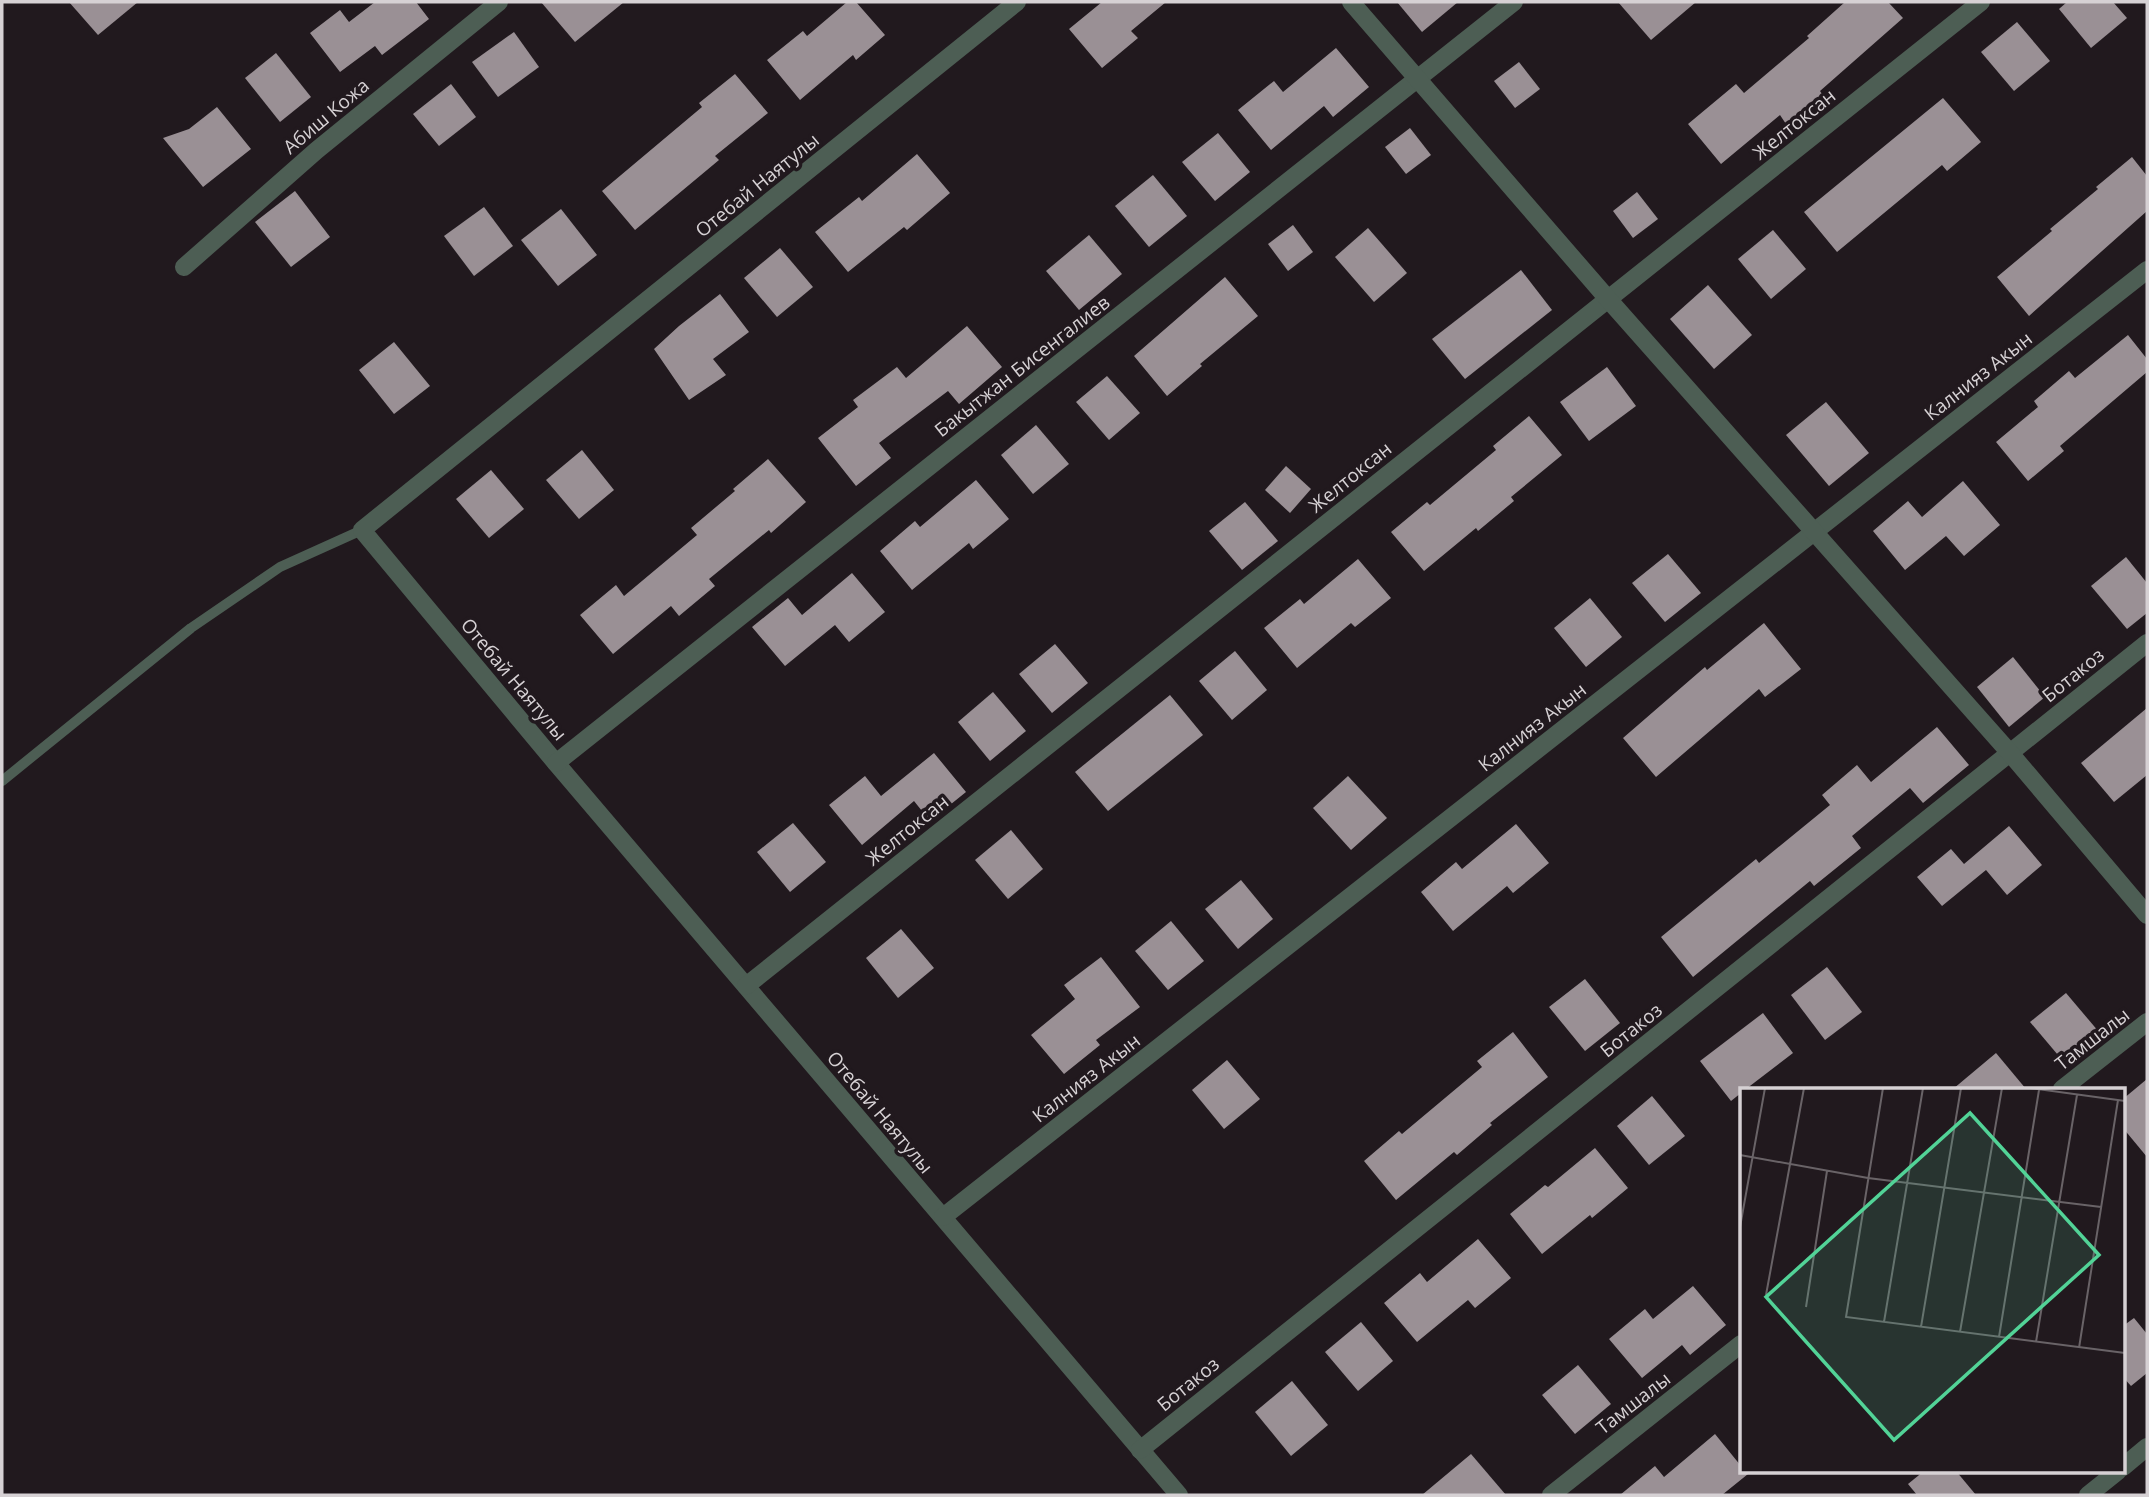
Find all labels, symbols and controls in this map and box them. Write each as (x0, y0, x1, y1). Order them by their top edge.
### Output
street label: Абиш Кожа (278, 72, 374, 160)
street label: Желтоксан (1747, 83, 1841, 165)
street label: Отебай Наятулы (690, 127, 824, 243)
street label: Бакытжан Бисенгалиев (929, 289, 1115, 443)
street label: Калнияз Акын (1919, 326, 2037, 426)
street label: Желтоксан (1303, 436, 1397, 518)
street label: Отебай Наятулы (455, 612, 573, 746)
street label: Ботакоз (2036, 642, 2110, 708)
street label: Калнияз Акын (1473, 677, 1591, 777)
street label: Желтоксан (860, 789, 954, 871)
street label: Ботакоз (1594, 997, 1668, 1063)
street label: Тамшалы (2049, 1002, 2135, 1076)
street label: Калнияз Акын (1027, 1028, 1145, 1128)
street label: Отебай Наятулы (821, 1045, 939, 1179)
inset map (1740, 1088, 2124, 1472)
street label: Ботакоз (1151, 1351, 1225, 1417)
street label: Тамшалы (1590, 1366, 1676, 1440)

